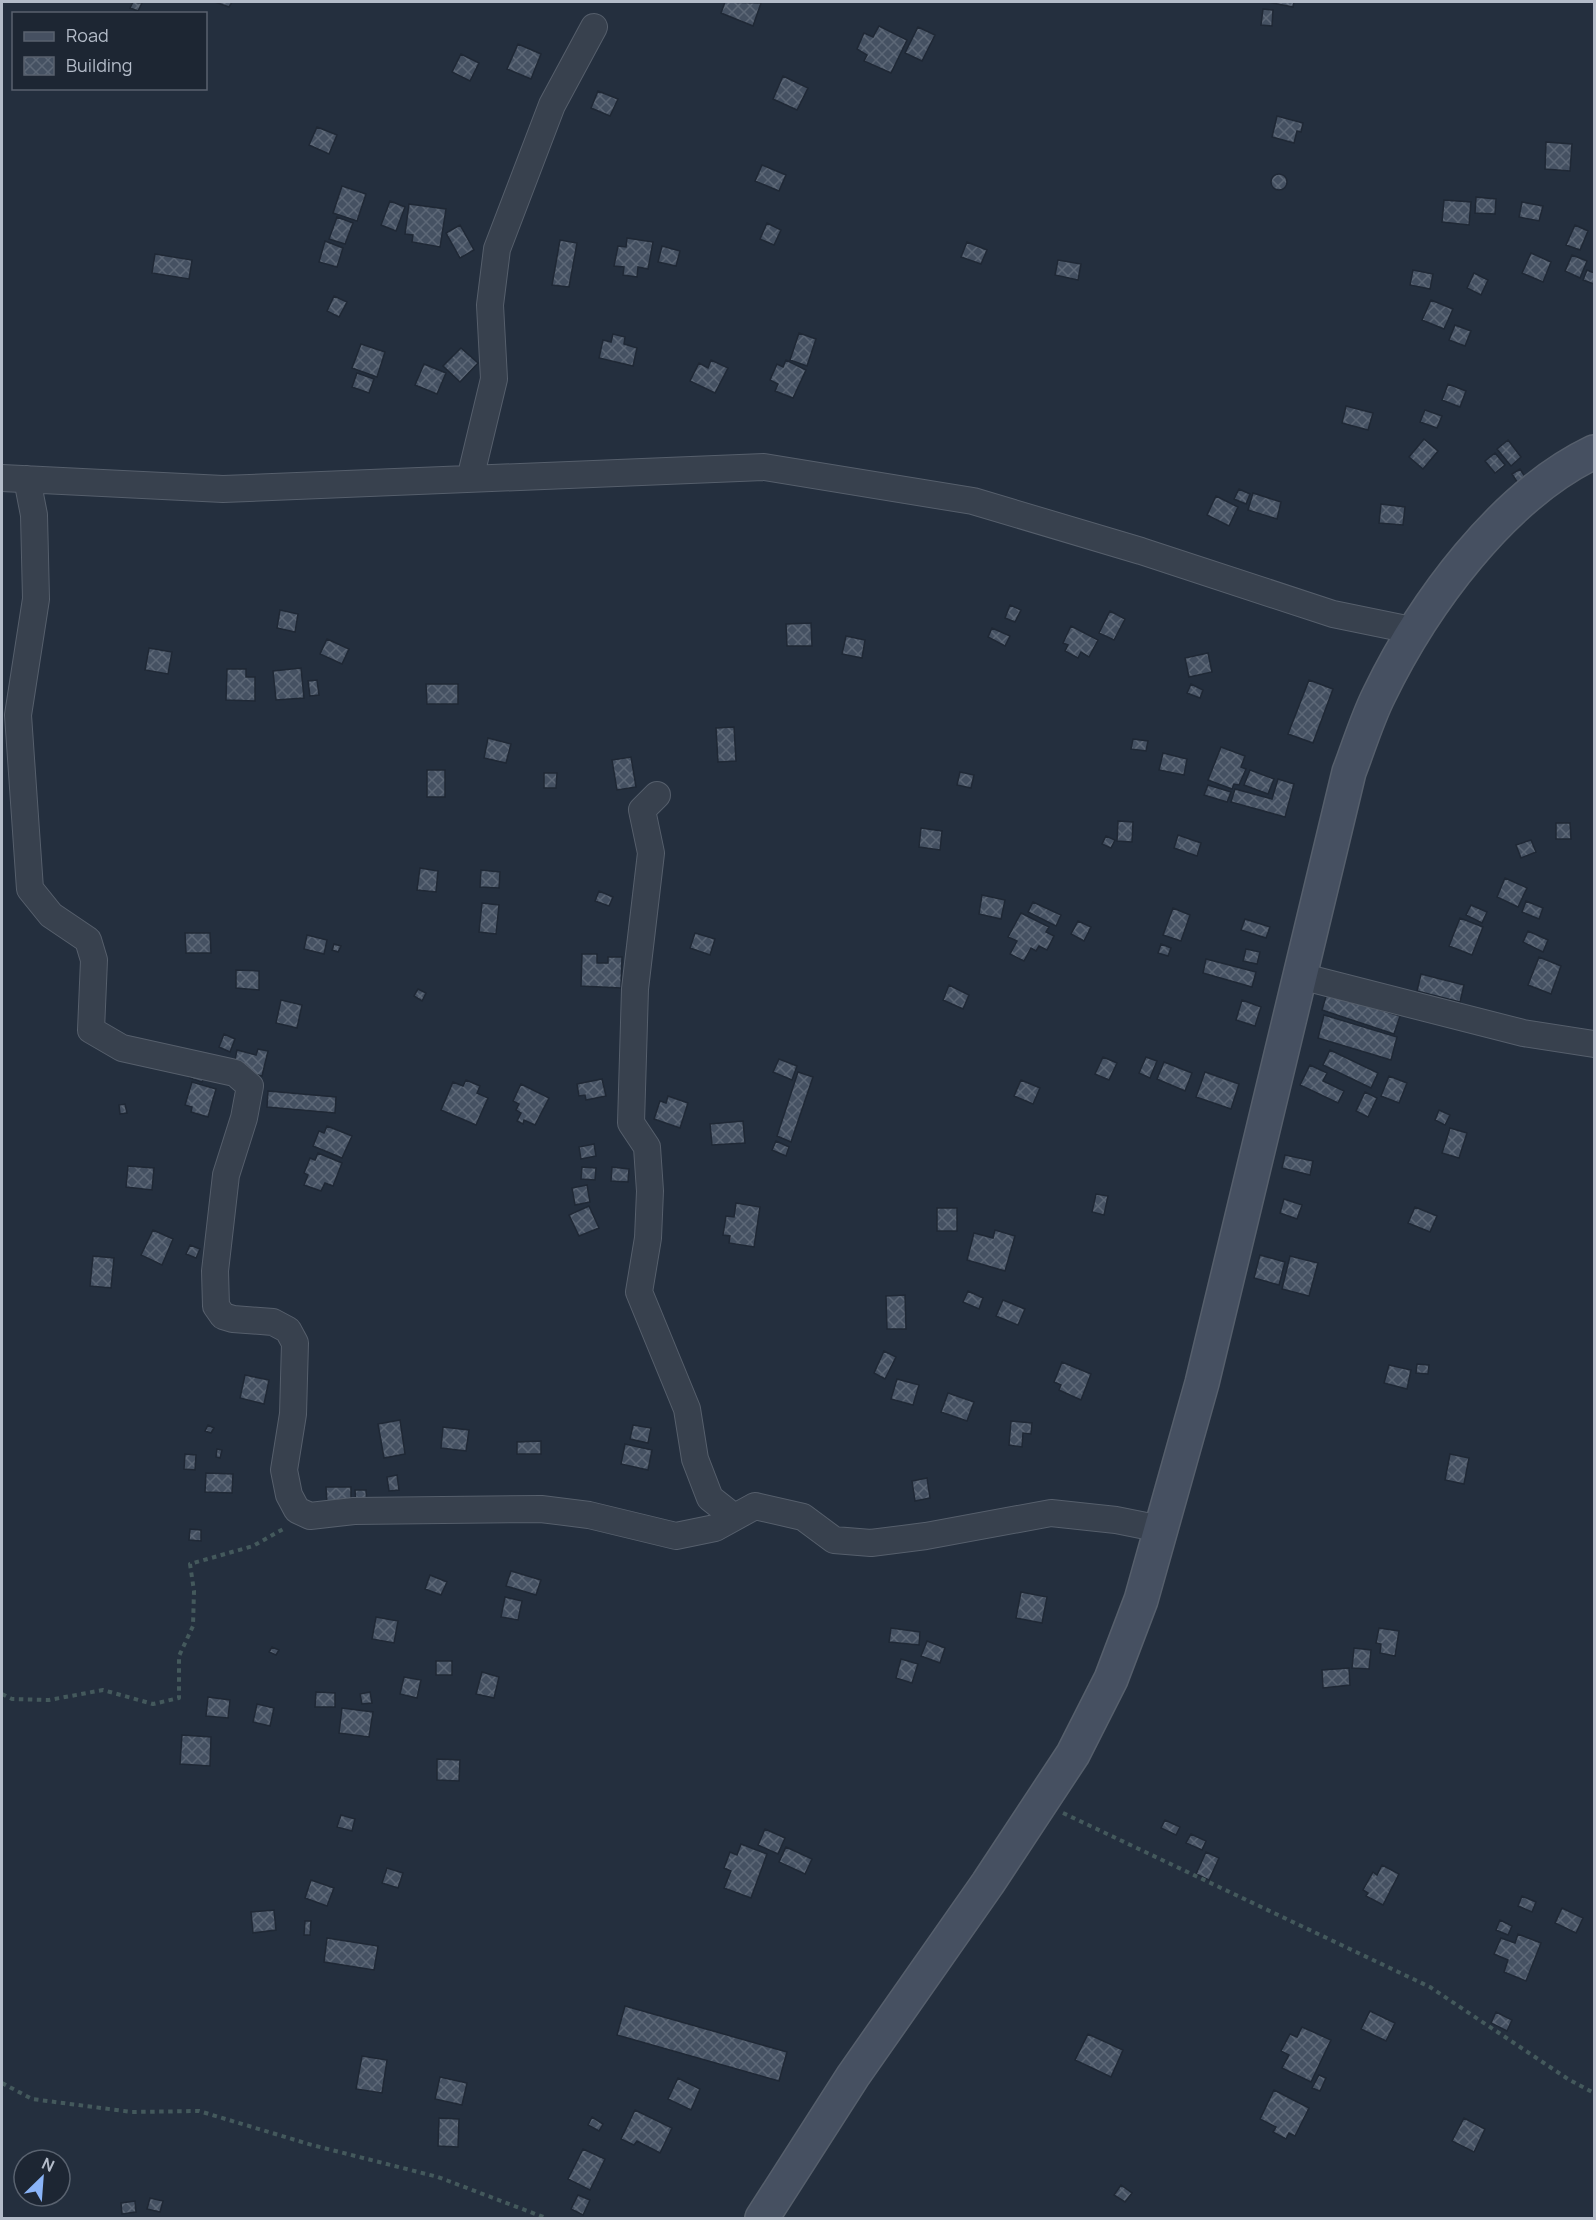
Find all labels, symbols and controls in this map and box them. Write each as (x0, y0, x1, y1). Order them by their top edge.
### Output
legend (12, 12, 207, 90)
text: Road (66, 23, 109, 47)
text: Building (66, 53, 132, 77)
north arrow (12, 2148, 72, 2208)
text: N (38, 2152, 58, 2177)

